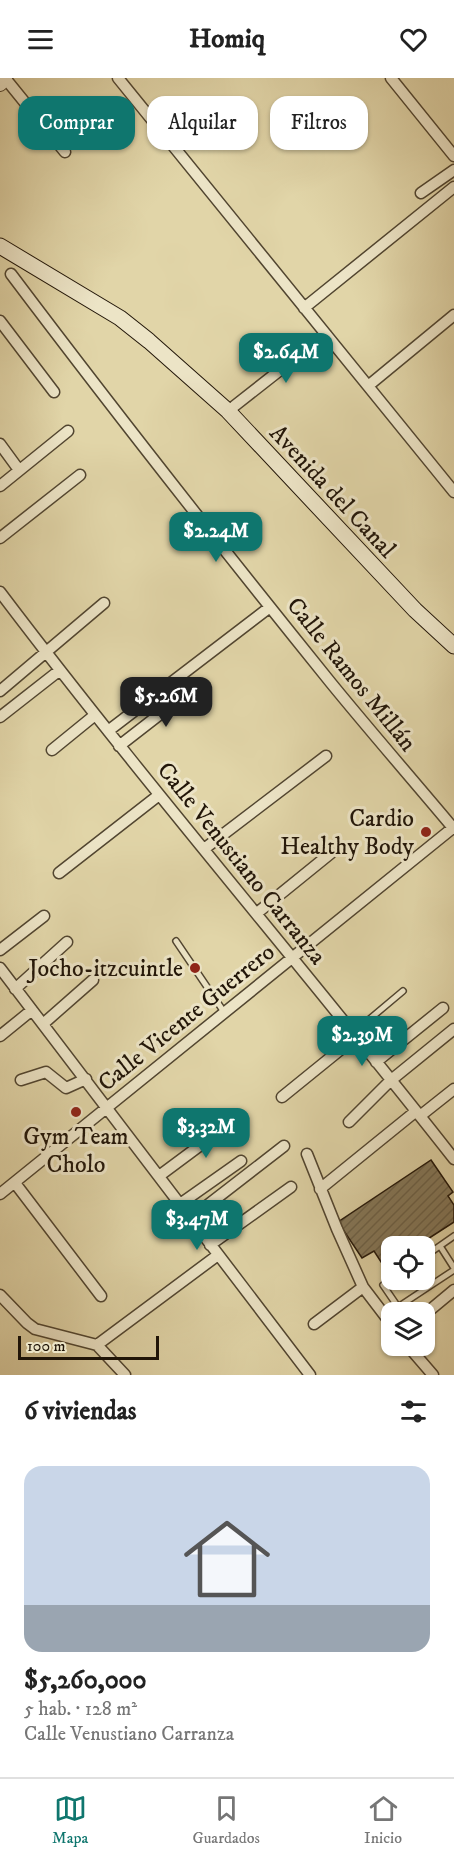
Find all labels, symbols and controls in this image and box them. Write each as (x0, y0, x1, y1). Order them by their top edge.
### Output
text: Homiq (189, 22, 265, 56)
icon: menu (24, 23, 57, 56)
icon: heart (397, 23, 430, 56)
chip: Comprar (18, 96, 135, 150)
chip: Alquilar (147, 96, 258, 150)
chip: Filtros (270, 96, 368, 150)
pin: $2.64M (237, 333, 335, 384)
text: $2.64M (253, 340, 319, 365)
street label: Avenida del Canal (263, 419, 402, 565)
pin: $2.24M (167, 512, 265, 563)
text: $2.24M (183, 519, 249, 544)
street label: Calle Ramos Millán (280, 591, 423, 758)
pin: $5.26M (117, 677, 215, 728)
text: $5.26M (134, 684, 198, 709)
street label: Calle Venustiano Carranza (150, 756, 333, 972)
place label: Cardio Healthy Body (280, 804, 415, 862)
marker: Cardio Healthy Body (419, 825, 433, 839)
street label: Calle Vicente Guerrero (92, 937, 281, 1098)
place label: Jocho-itzcuintle (27, 954, 183, 984)
marker: Jocho-itzcuintle (188, 961, 202, 975)
pin: $2.39M (313, 1016, 411, 1067)
text: $2.39M (331, 1023, 393, 1048)
marker: Gym Team Cholo (69, 1105, 83, 1119)
pin: $3.32M (157, 1108, 255, 1159)
text: $3.32M (177, 1115, 235, 1140)
place label: Gym Team Cholo (23, 1122, 129, 1180)
pin: $3.47M (148, 1200, 246, 1251)
text: $3.47M (166, 1207, 229, 1232)
map controls (381, 1236, 435, 1356)
button: locate (381, 1236, 435, 1290)
button: layers (381, 1302, 435, 1356)
scale bar (18, 1333, 159, 1360)
text: 100 m (27, 1336, 66, 1356)
text: 6 viviendas (24, 1395, 136, 1428)
icon: filters (397, 1395, 430, 1428)
icon: home (173, 1505, 281, 1613)
text: $5,260,000 (24, 1664, 147, 1697)
text: 5 hab. · 128 m² (24, 1697, 137, 1722)
text: Calle Venustiano Carranza (24, 1722, 234, 1747)
tab: Mapa (52, 1792, 88, 1848)
tab: Guardados (192, 1792, 260, 1848)
tab: Inicio (364, 1792, 402, 1848)

